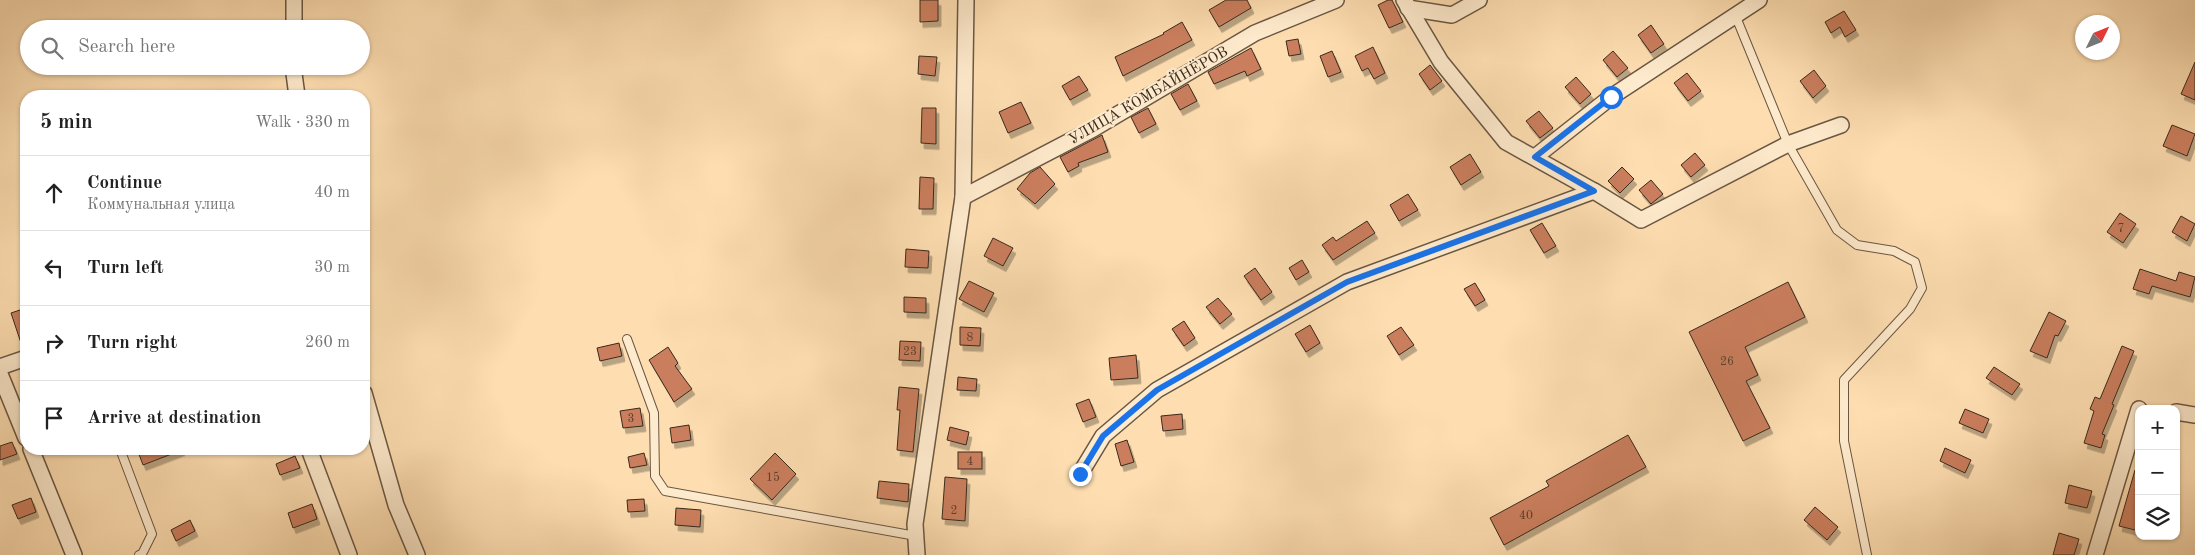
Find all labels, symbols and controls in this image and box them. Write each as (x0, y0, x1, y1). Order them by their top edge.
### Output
north arrow (2075, 15, 2120, 60)
search box (20, 20, 370, 75)
icon: search (38, 34, 66, 62)
text: Search here (78, 38, 175, 57)
street label: УЛИЦА КОМБАЙНЁРОВ (1064, 41, 1231, 148)
route start (1600, 86, 1623, 109)
text: 5 min (40, 112, 93, 133)
text: Walk · 330 m (255, 115, 350, 131)
text: Continue (87, 174, 162, 193)
icon: ahead (40, 179, 68, 207)
text: 40 m (314, 185, 350, 201)
text: Коммунальная улица (87, 197, 235, 213)
house number: 7 (2118, 223, 2124, 235)
icon: left (40, 254, 68, 282)
text: Turn left (87, 259, 164, 278)
text: 30 m (314, 260, 350, 276)
icon: right (40, 329, 68, 357)
house number: 8 (967, 332, 974, 344)
text: Turn right (87, 334, 177, 353)
text: 260 m (305, 335, 350, 351)
house number: 23 (903, 346, 917, 358)
house number: 26 (1720, 356, 1734, 368)
icon: arrive (40, 404, 68, 432)
map controls (2135, 405, 2180, 540)
button: + (2135, 405, 2180, 450)
text: Arrive at destination (87, 409, 261, 428)
house number: 3 (628, 413, 634, 425)
button: − (2135, 450, 2180, 495)
house number: 4 (967, 456, 974, 468)
route end (1069, 463, 1092, 486)
house number: 15 (766, 471, 780, 484)
button: layers (2135, 495, 2180, 540)
house number: 2 (951, 505, 957, 517)
house number: 40 (1519, 510, 1533, 522)

